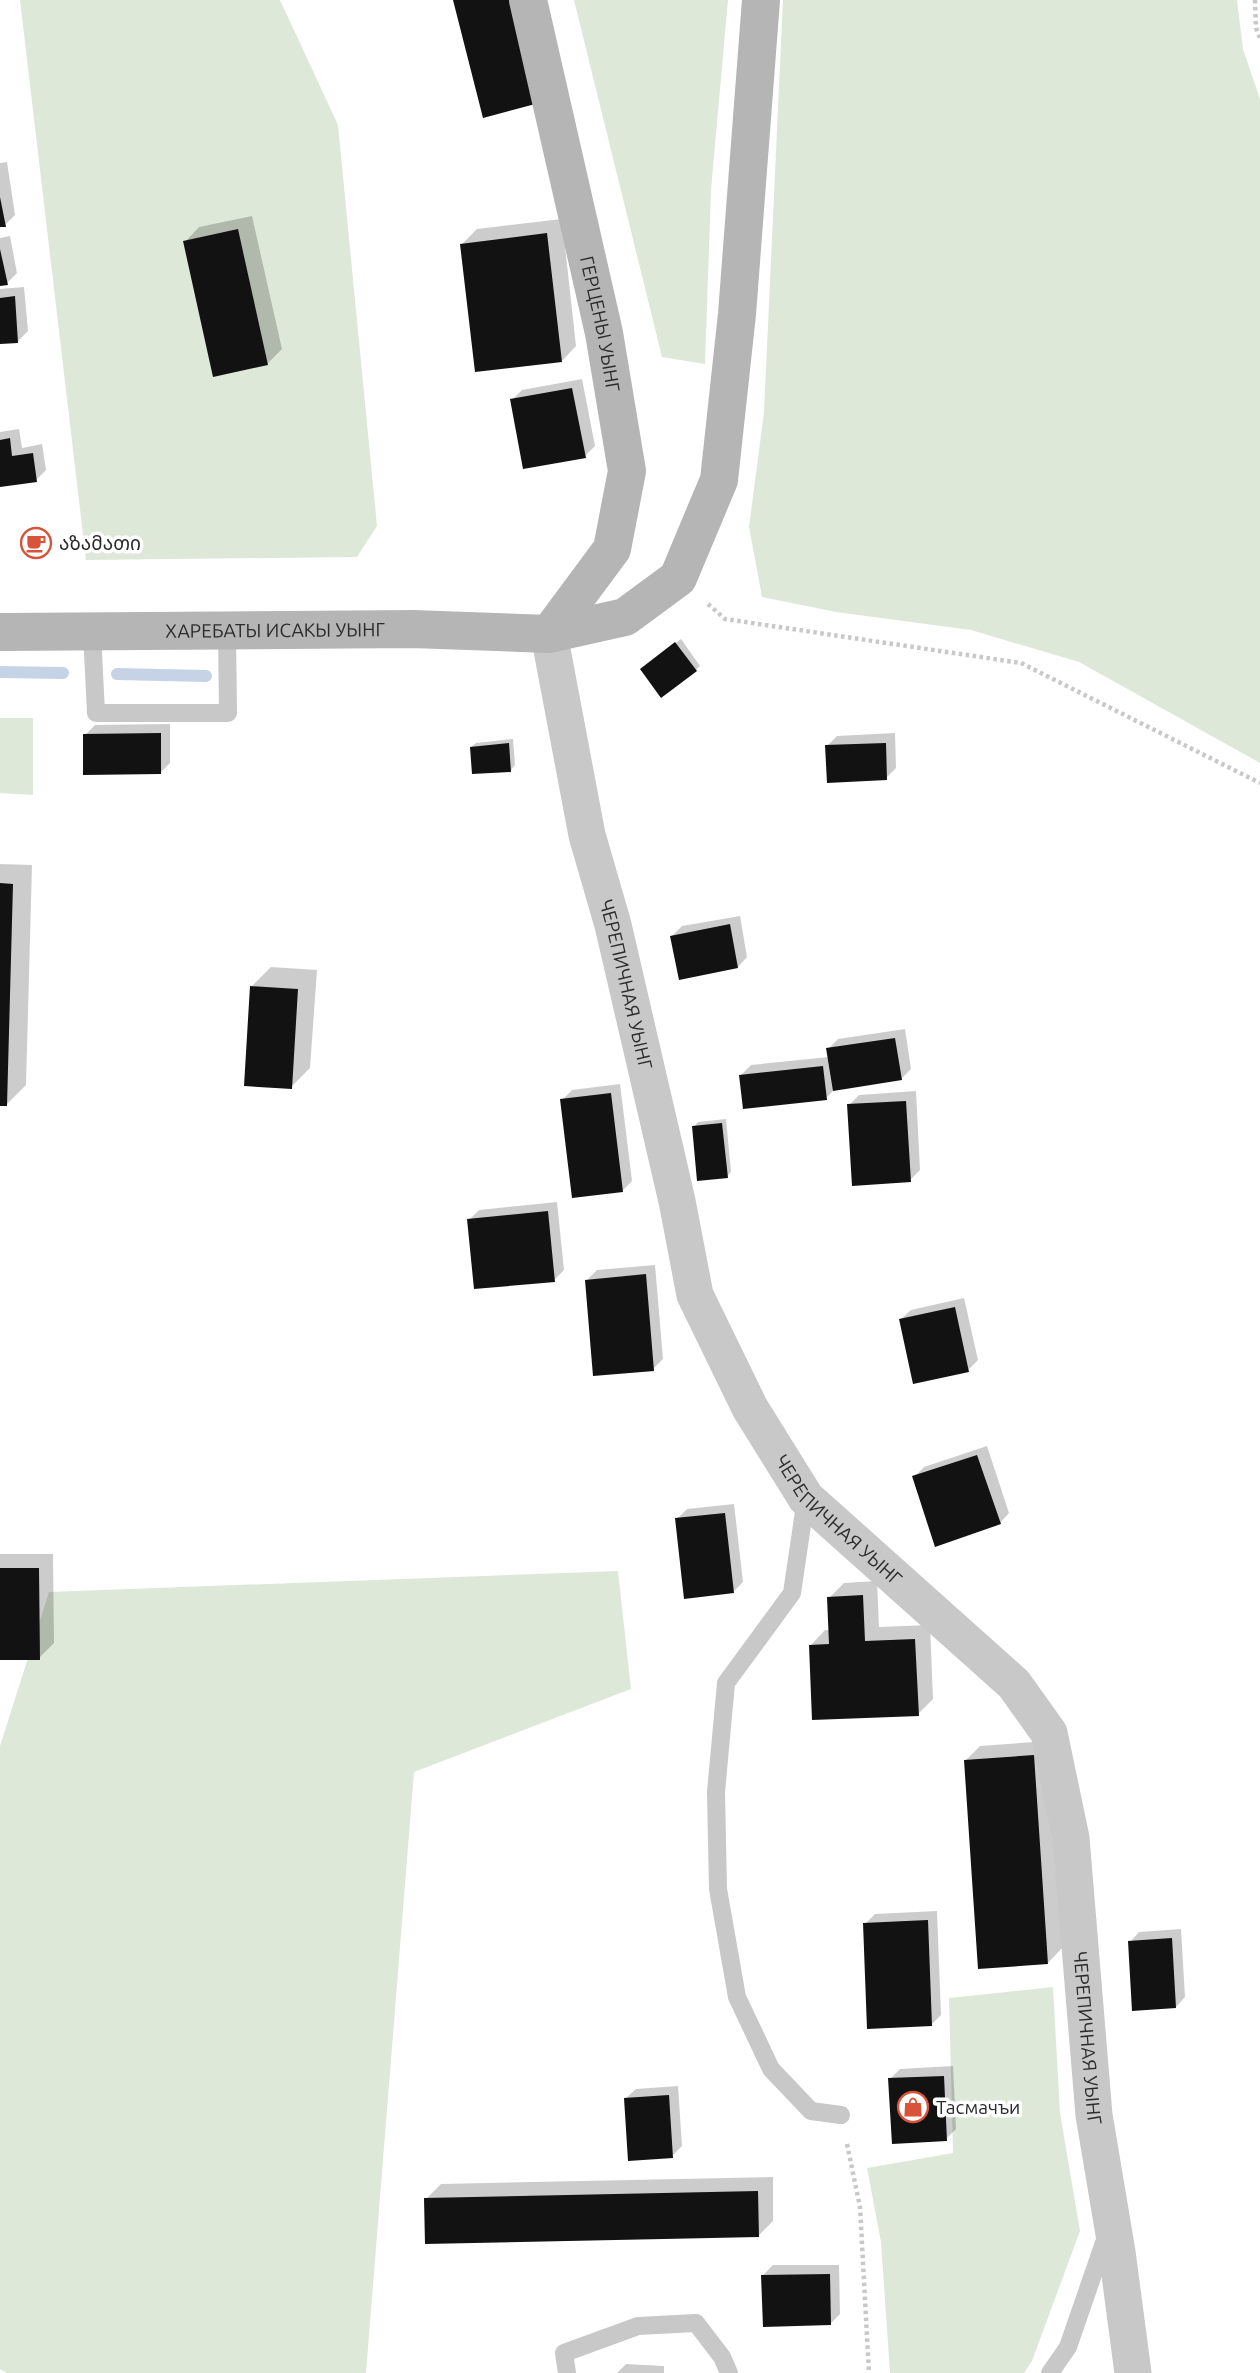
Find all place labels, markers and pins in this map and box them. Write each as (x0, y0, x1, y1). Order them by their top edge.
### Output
cafe icon: აზამათი (19, 526, 53, 560)
place label: აზამათი (59, 532, 141, 554)
shop icon: Тасмачъи (896, 2090, 930, 2124)
place label: Тасмачъи (936, 2096, 1020, 2118)

